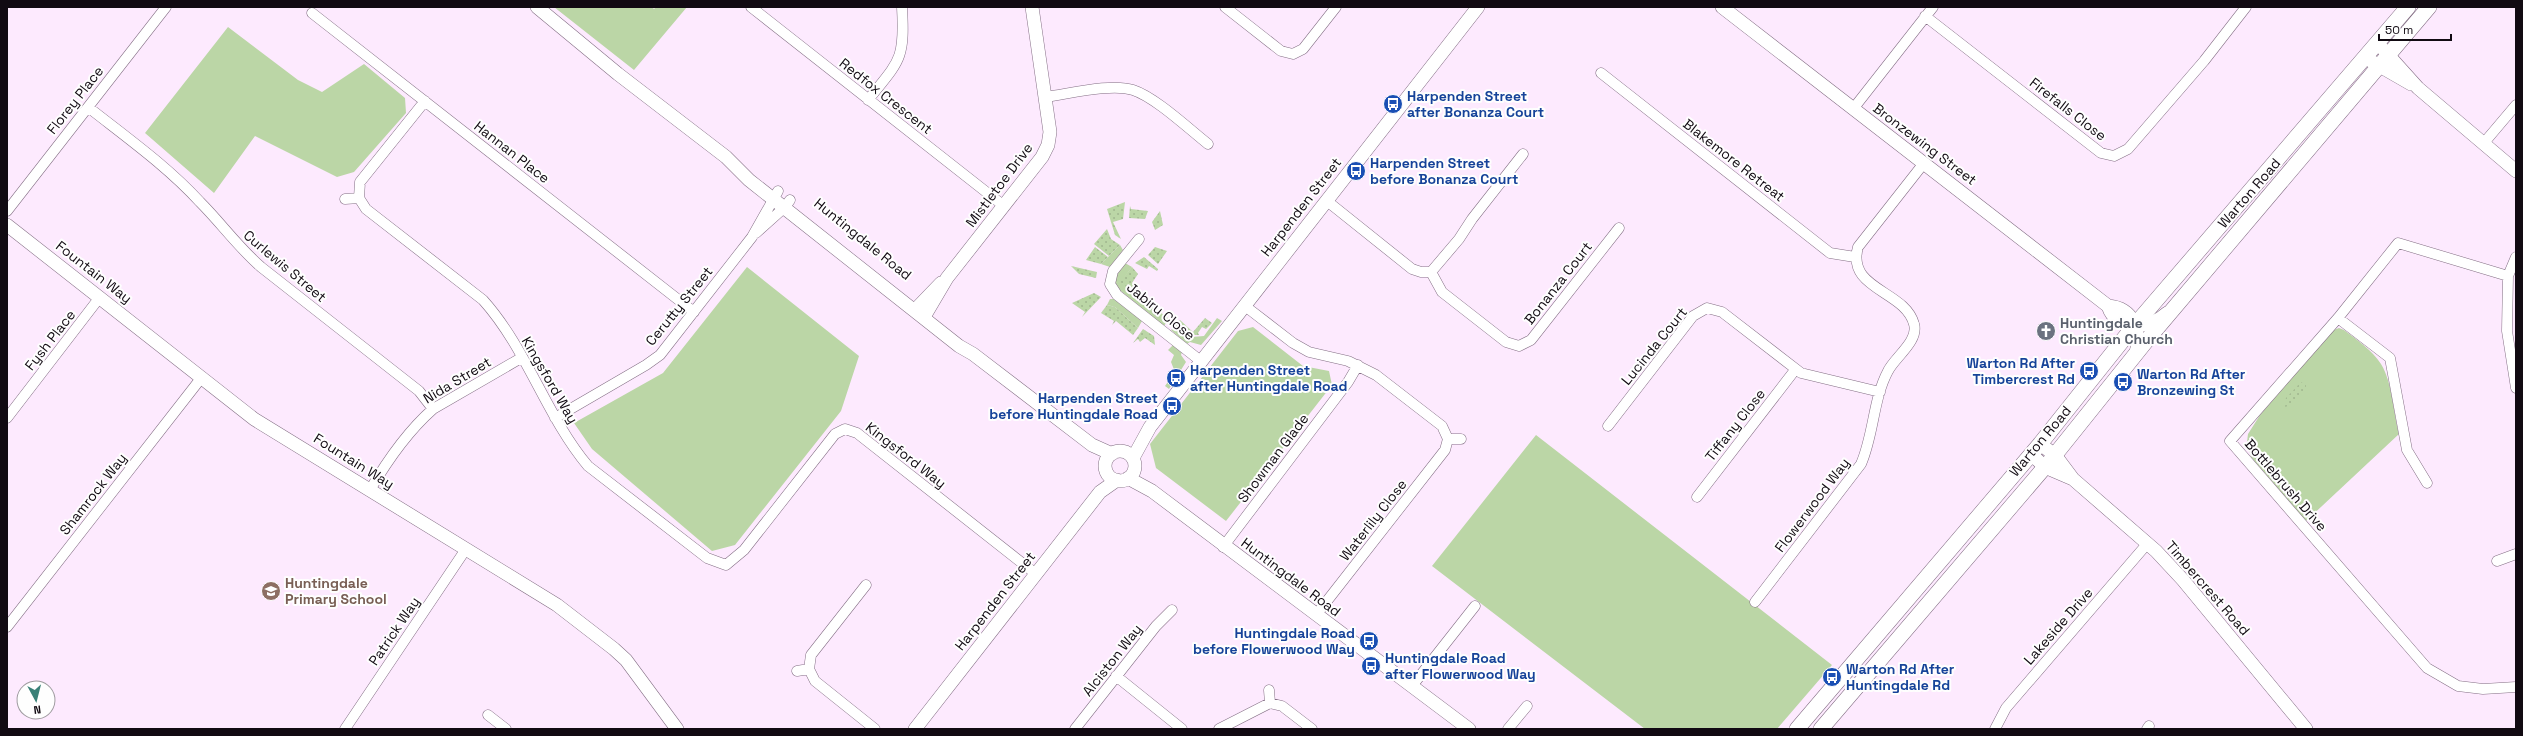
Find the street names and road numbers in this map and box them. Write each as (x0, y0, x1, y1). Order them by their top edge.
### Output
street label: Redfox Crescent (836, 54, 936, 138)
street label: Florey Place (43, 62, 107, 138)
street label: Firefalls Close (2026, 73, 2110, 145)
street label: Bronzewing Street (1870, 99, 1980, 189)
street label: Blakemore Retreat (1679, 115, 1789, 205)
street label: Hannan Place (471, 117, 553, 187)
street label: Mistletoe Drive (961, 139, 1037, 231)
street label: Harpenden Street (1257, 154, 1345, 260)
street label: Warton Road (2214, 154, 2284, 232)
street label: Huntingdale Road (811, 194, 915, 284)
street label: Curlewis Street (240, 226, 330, 306)
street label: Fountain Way (52, 237, 136, 307)
street label: Bonanza Court (1520, 238, 1596, 328)
street label: Cerutty Street (641, 263, 717, 349)
street label: Jabiru Close (1123, 278, 1199, 344)
street label: Lucinda Court (1617, 303, 1691, 389)
street label: Fysh Place (21, 306, 79, 374)
street label: Kingsford Way (518, 333, 582, 427)
street label: Nida Street (420, 353, 494, 407)
street label: Tiffany Close (1701, 385, 1769, 465)
street label: Warton Road (2005, 402, 2075, 480)
street label: Showman Glade (1234, 410, 1312, 506)
street label: Kingsford Way (862, 418, 950, 492)
street label: Fountain Way (310, 429, 398, 493)
street label: Bottlebrush Drive (2241, 435, 2331, 535)
street label: Shamrock Way (55, 449, 131, 539)
street label: Flowerwood Way (1771, 454, 1853, 556)
street label: Waterlily Close (1336, 476, 1410, 564)
street label: Huntingdale Road (1238, 534, 1344, 620)
street label: Timbercrest Road (2162, 537, 2254, 639)
street label: Harpenden Street (951, 548, 1039, 654)
street label: Lakeside Drive (2020, 584, 2096, 668)
street label: Patrick Way (364, 593, 424, 669)
street label: Alciston Way (1078, 620, 1146, 700)

